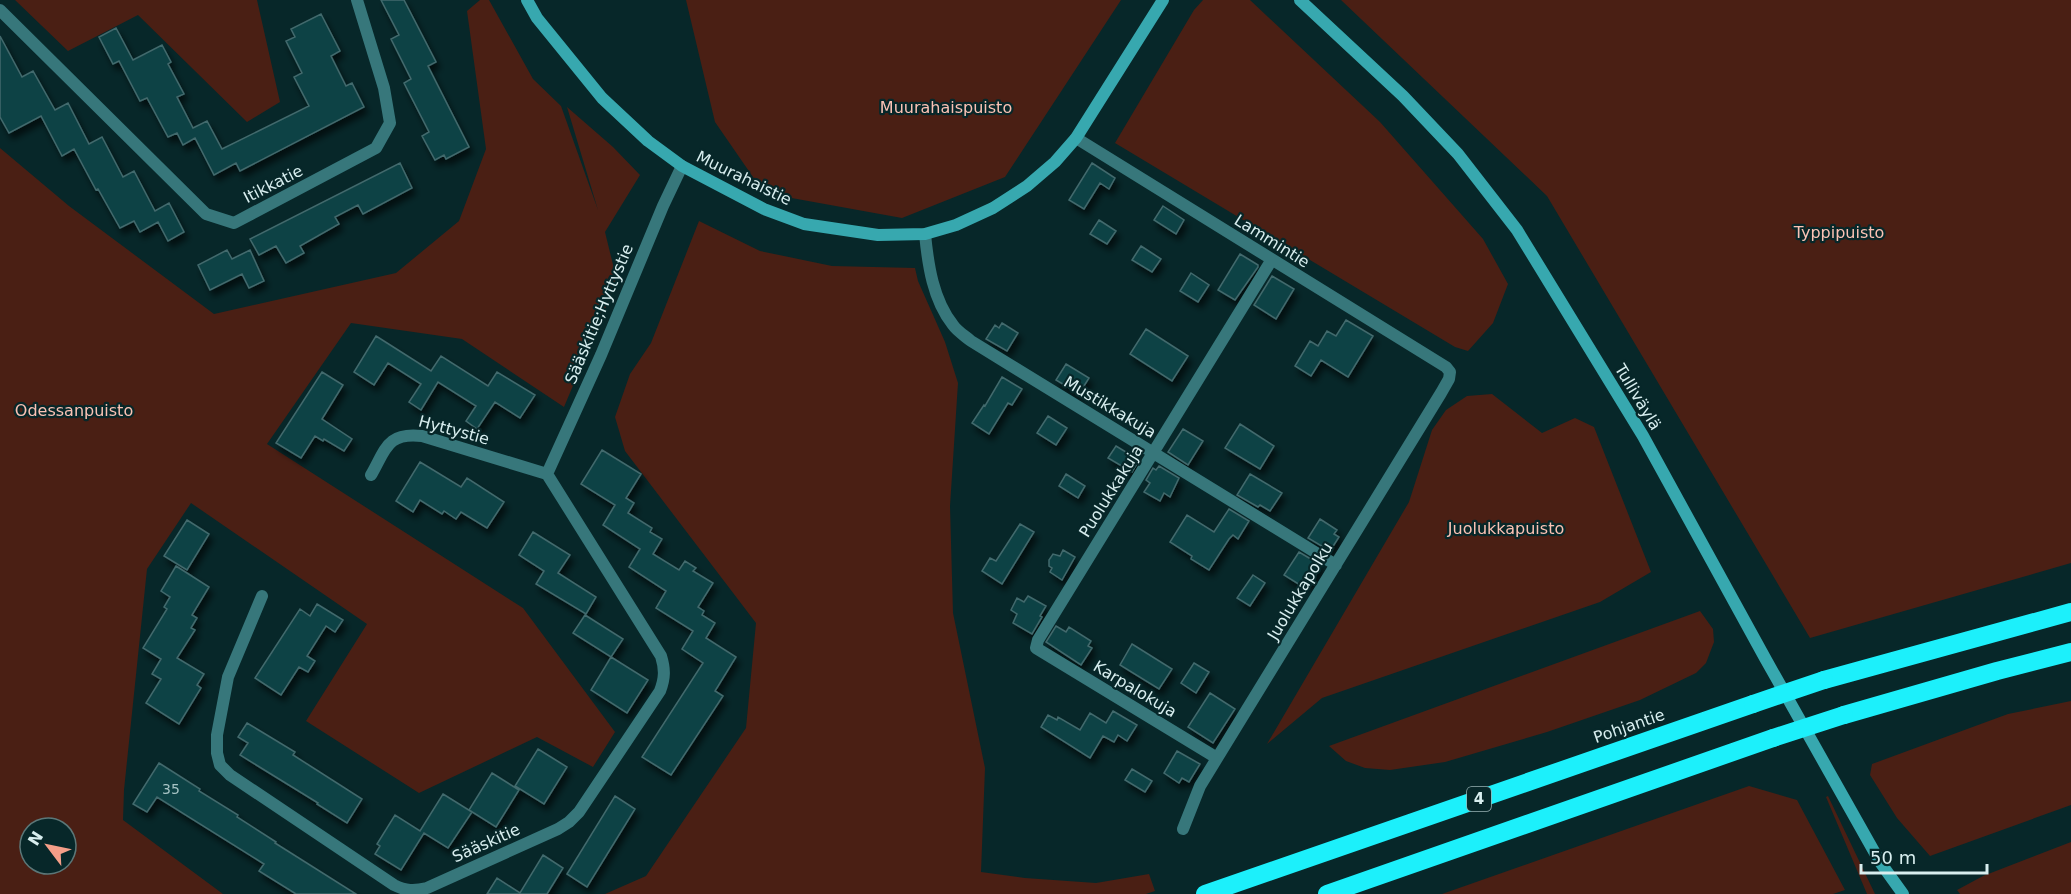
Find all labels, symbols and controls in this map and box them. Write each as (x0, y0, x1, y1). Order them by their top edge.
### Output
park label: Muurahaispuisto (880, 98, 1012, 117)
street label: Muurahaistie (693, 147, 795, 209)
street label: Itikkatie (240, 161, 306, 207)
street label: Lammintie (1231, 210, 1313, 272)
park label: Typpipuisto (1793, 223, 1884, 242)
street label: Sääskitie;Hyttystie (561, 241, 637, 387)
street label: Tulliväylä (1610, 360, 1665, 434)
street label: Mustikkakuja (1060, 372, 1160, 442)
park label: Odessanpuisto (15, 401, 133, 420)
street label: Hyttystie (417, 411, 491, 449)
street label: Puolukkakuja (1075, 441, 1147, 541)
park label: Juolukkapuisto (1447, 519, 1564, 538)
street label: Juolukkapolku (1263, 539, 1337, 644)
street label: Karpalokuja (1090, 657, 1180, 721)
street label: Pohjantie (1591, 705, 1667, 747)
house number: 35 (162, 781, 180, 797)
road number: 4 (1467, 787, 1491, 811)
north arrow (18, 816, 78, 876)
street label: Sääskitie (449, 820, 523, 866)
text: N (24, 828, 47, 849)
scale bar (1861, 837, 1987, 875)
text: 50 m (1870, 847, 1916, 868)

